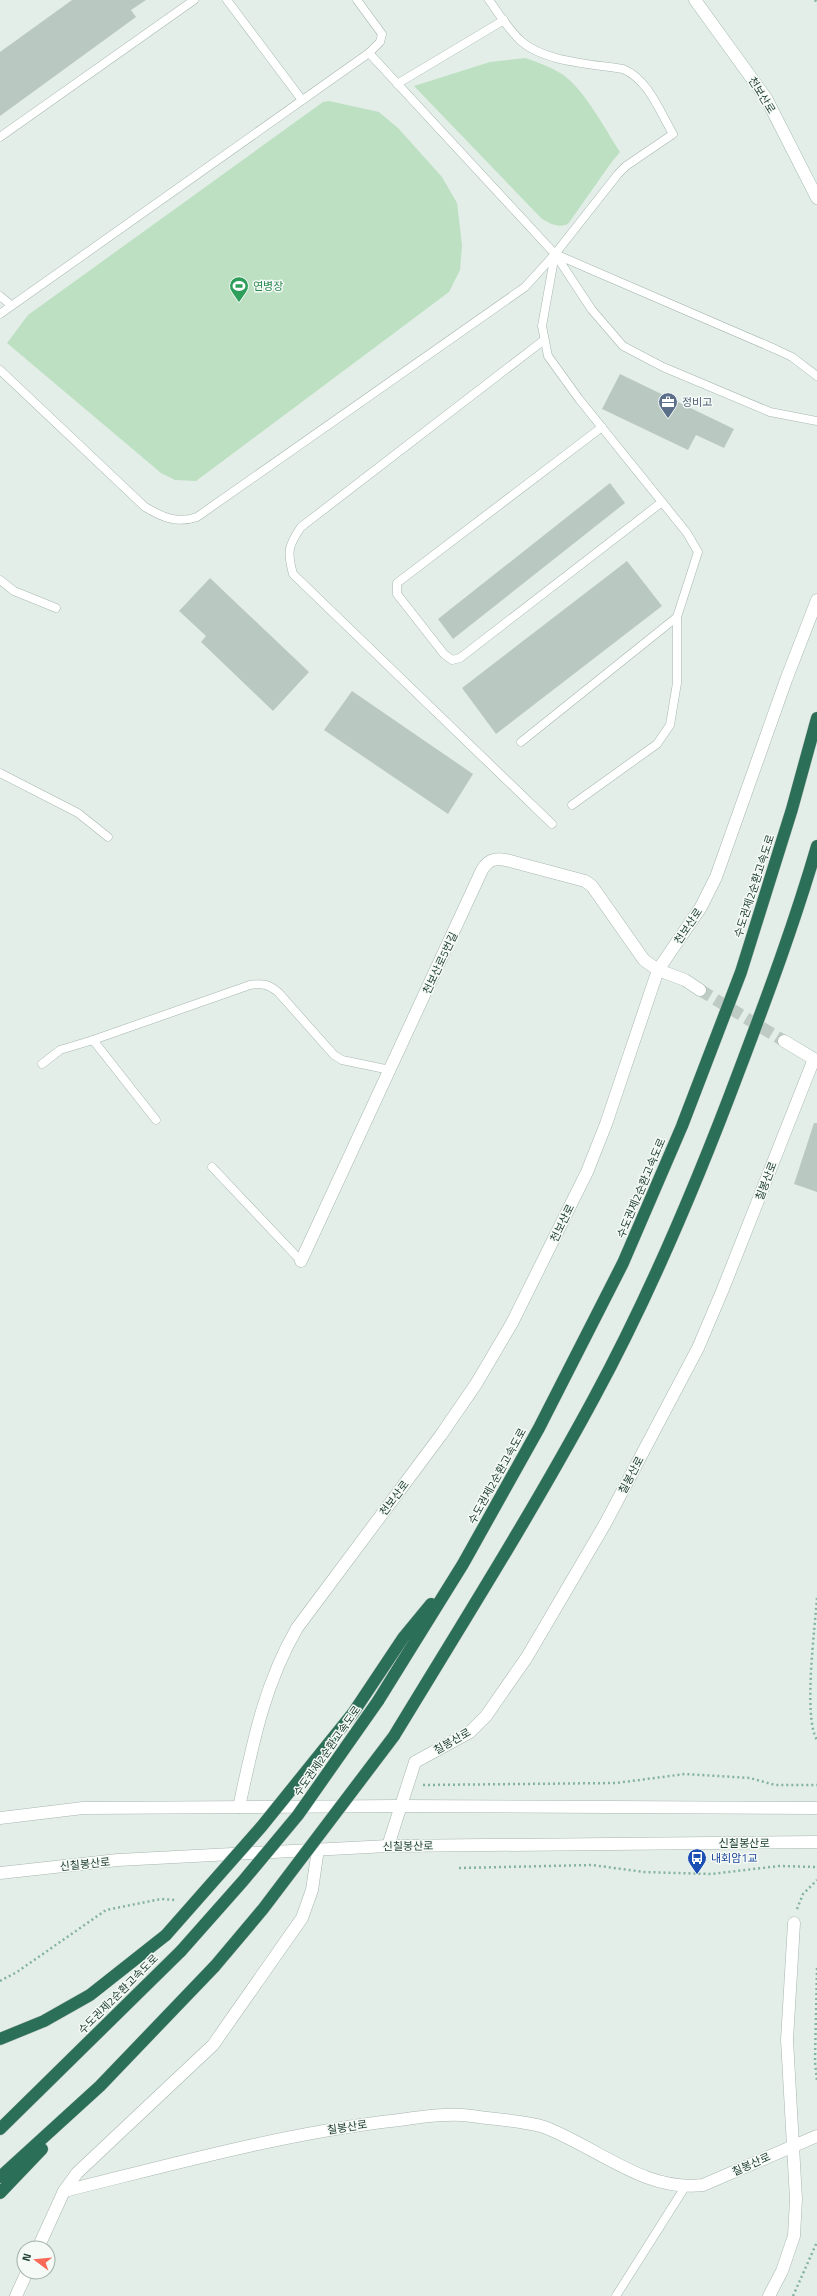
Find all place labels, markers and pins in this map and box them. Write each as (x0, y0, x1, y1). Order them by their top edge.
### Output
sports icon: 연병장 (228, 275, 250, 303)
place label: 연병장 (253, 278, 283, 294)
office icon: 정비고 (657, 391, 679, 419)
place label: 정비고 (682, 394, 712, 410)
bus stop icon: 내회암1교 (686, 1847, 708, 1875)
place label: 내회암1교 (711, 1850, 758, 1866)

